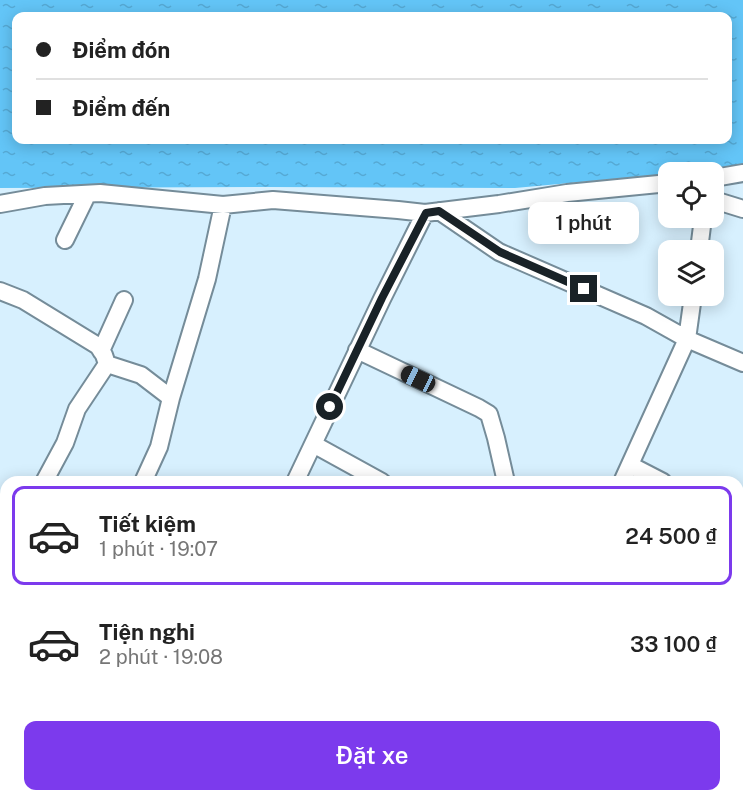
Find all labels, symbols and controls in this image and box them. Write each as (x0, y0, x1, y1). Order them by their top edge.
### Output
text: Điểm đón (72, 37, 170, 63)
text: Điểm đến (72, 95, 170, 121)
map controls (658, 162, 724, 306)
button: locate (658, 162, 724, 228)
callout: 1 phút (528, 202, 640, 244)
text: 1 phút (555, 211, 612, 235)
button: layers (658, 240, 724, 306)
route end (570, 275, 597, 302)
car (398, 363, 438, 395)
route start (316, 393, 343, 420)
icon: car (27, 509, 81, 563)
text: Tiết kiệm (99, 511, 196, 537)
text: 24 500 ₫ (625, 523, 717, 549)
text: 1 phút · 19:07 (99, 537, 218, 561)
icon: car (27, 617, 81, 671)
text: Tiện nghi (99, 619, 195, 645)
text: 33 100 ₫ (630, 631, 717, 657)
text: 2 phút · 19:08 (99, 645, 223, 669)
button: Đặt xe (24, 721, 720, 790)

